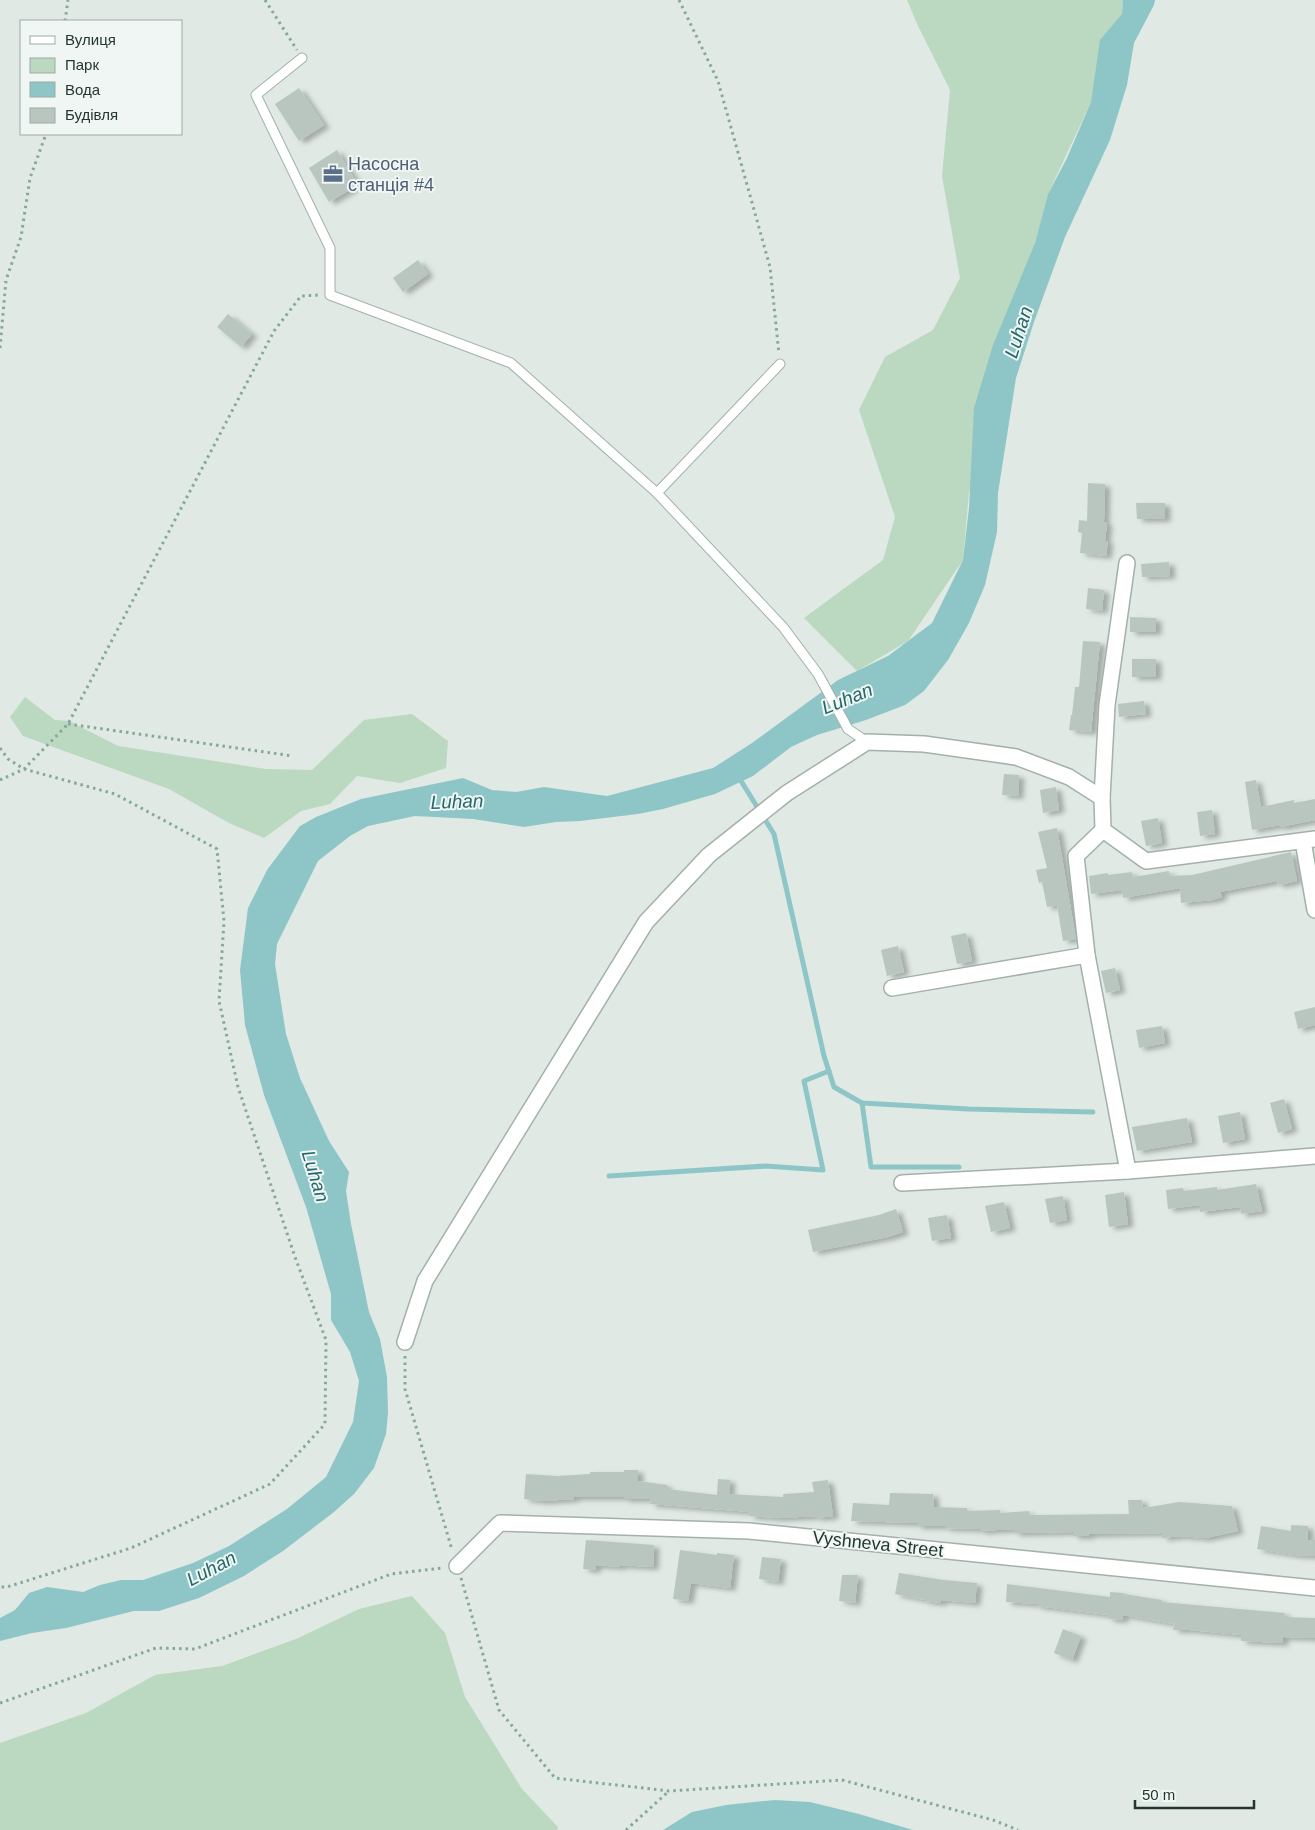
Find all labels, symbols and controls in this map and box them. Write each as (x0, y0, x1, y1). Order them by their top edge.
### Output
legend (20, 20, 182, 135)
text: Вулиця (65, 31, 116, 48)
text: Парк (65, 56, 99, 73)
text: Вода (65, 81, 101, 98)
text: Будівля (65, 106, 118, 123)
place label: Насосна станція #4 (348, 154, 434, 195)
office icon: Насосна станція #4 (322, 163, 344, 185)
water label: Luhan (1000, 304, 1037, 361)
water label: Luhan (819, 679, 876, 718)
water label: Luhan (430, 790, 484, 813)
water label: Luhan (298, 1148, 333, 1204)
street label: Vyshneva Street (812, 1527, 944, 1561)
water label: Luhan (183, 1547, 239, 1590)
scale bar (1135, 1778, 1254, 1810)
text: 50 m (1142, 1786, 1175, 1803)

